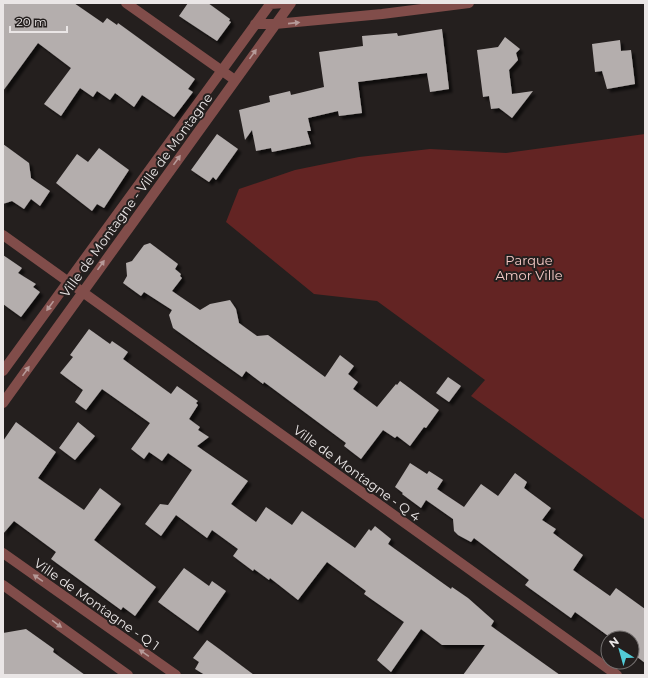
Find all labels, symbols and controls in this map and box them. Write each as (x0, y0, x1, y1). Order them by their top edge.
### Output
scale bar (10, 8, 67, 34)
text: 20 m (16, 14, 47, 29)
one-way arrow (288, 19, 300, 26)
one-way arrow (249, 49, 257, 60)
street label: Ville de Montagne - Ville de Montagne (57, 90, 216, 300)
one-way arrow (173, 154, 181, 165)
park label: Parque Amor Ville (495, 252, 563, 283)
one-way arrow (97, 260, 105, 270)
one-way arrow (46, 301, 54, 311)
one-way arrow (22, 366, 30, 376)
street label: Ville de Montagne - Q 4 (290, 422, 424, 525)
street label: Ville de Montagne - Q 1 (31, 555, 163, 653)
one-way arrow (32, 574, 43, 582)
one-way arrow (52, 620, 63, 628)
north arrow (600, 630, 640, 670)
text: N (606, 634, 622, 650)
one-way arrow (139, 649, 149, 657)

